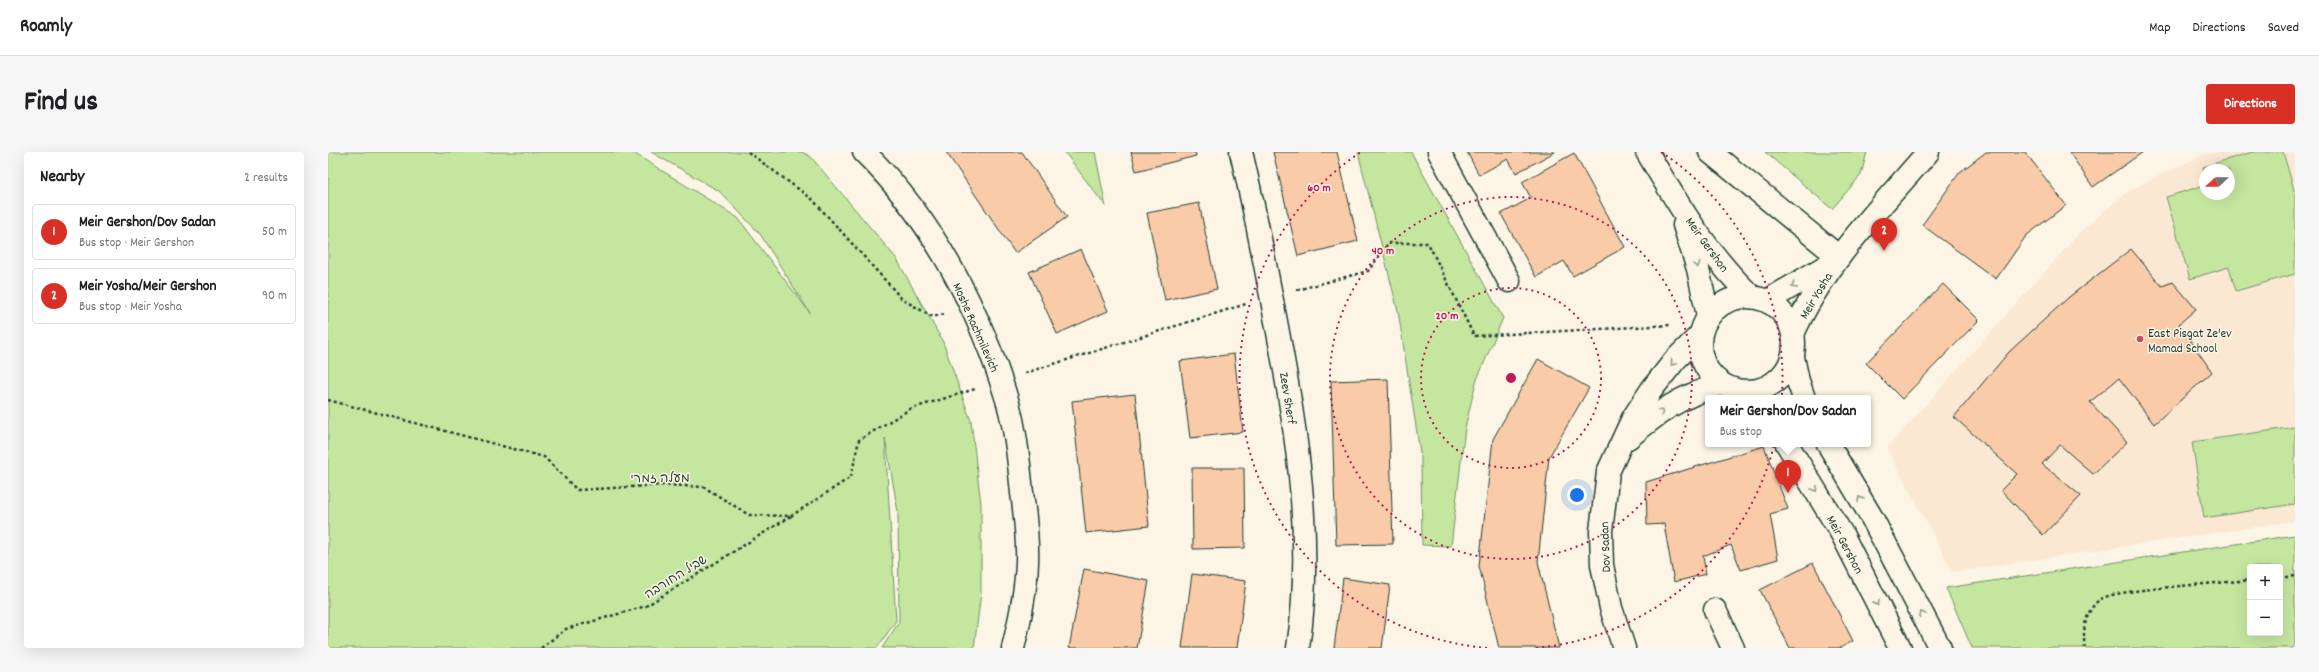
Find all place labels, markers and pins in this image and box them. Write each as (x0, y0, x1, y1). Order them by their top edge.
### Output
pin: 2 (1871, 218, 1897, 251)
place label: East Pisgat Ze'ev Mamad School (2148, 325, 2232, 359)
marker: East Pisgat Ze'ev Mamad School (2135, 334, 2145, 344)
centre of rings (1504, 371, 1518, 385)
pin: 1 (1775, 460, 1801, 493)

